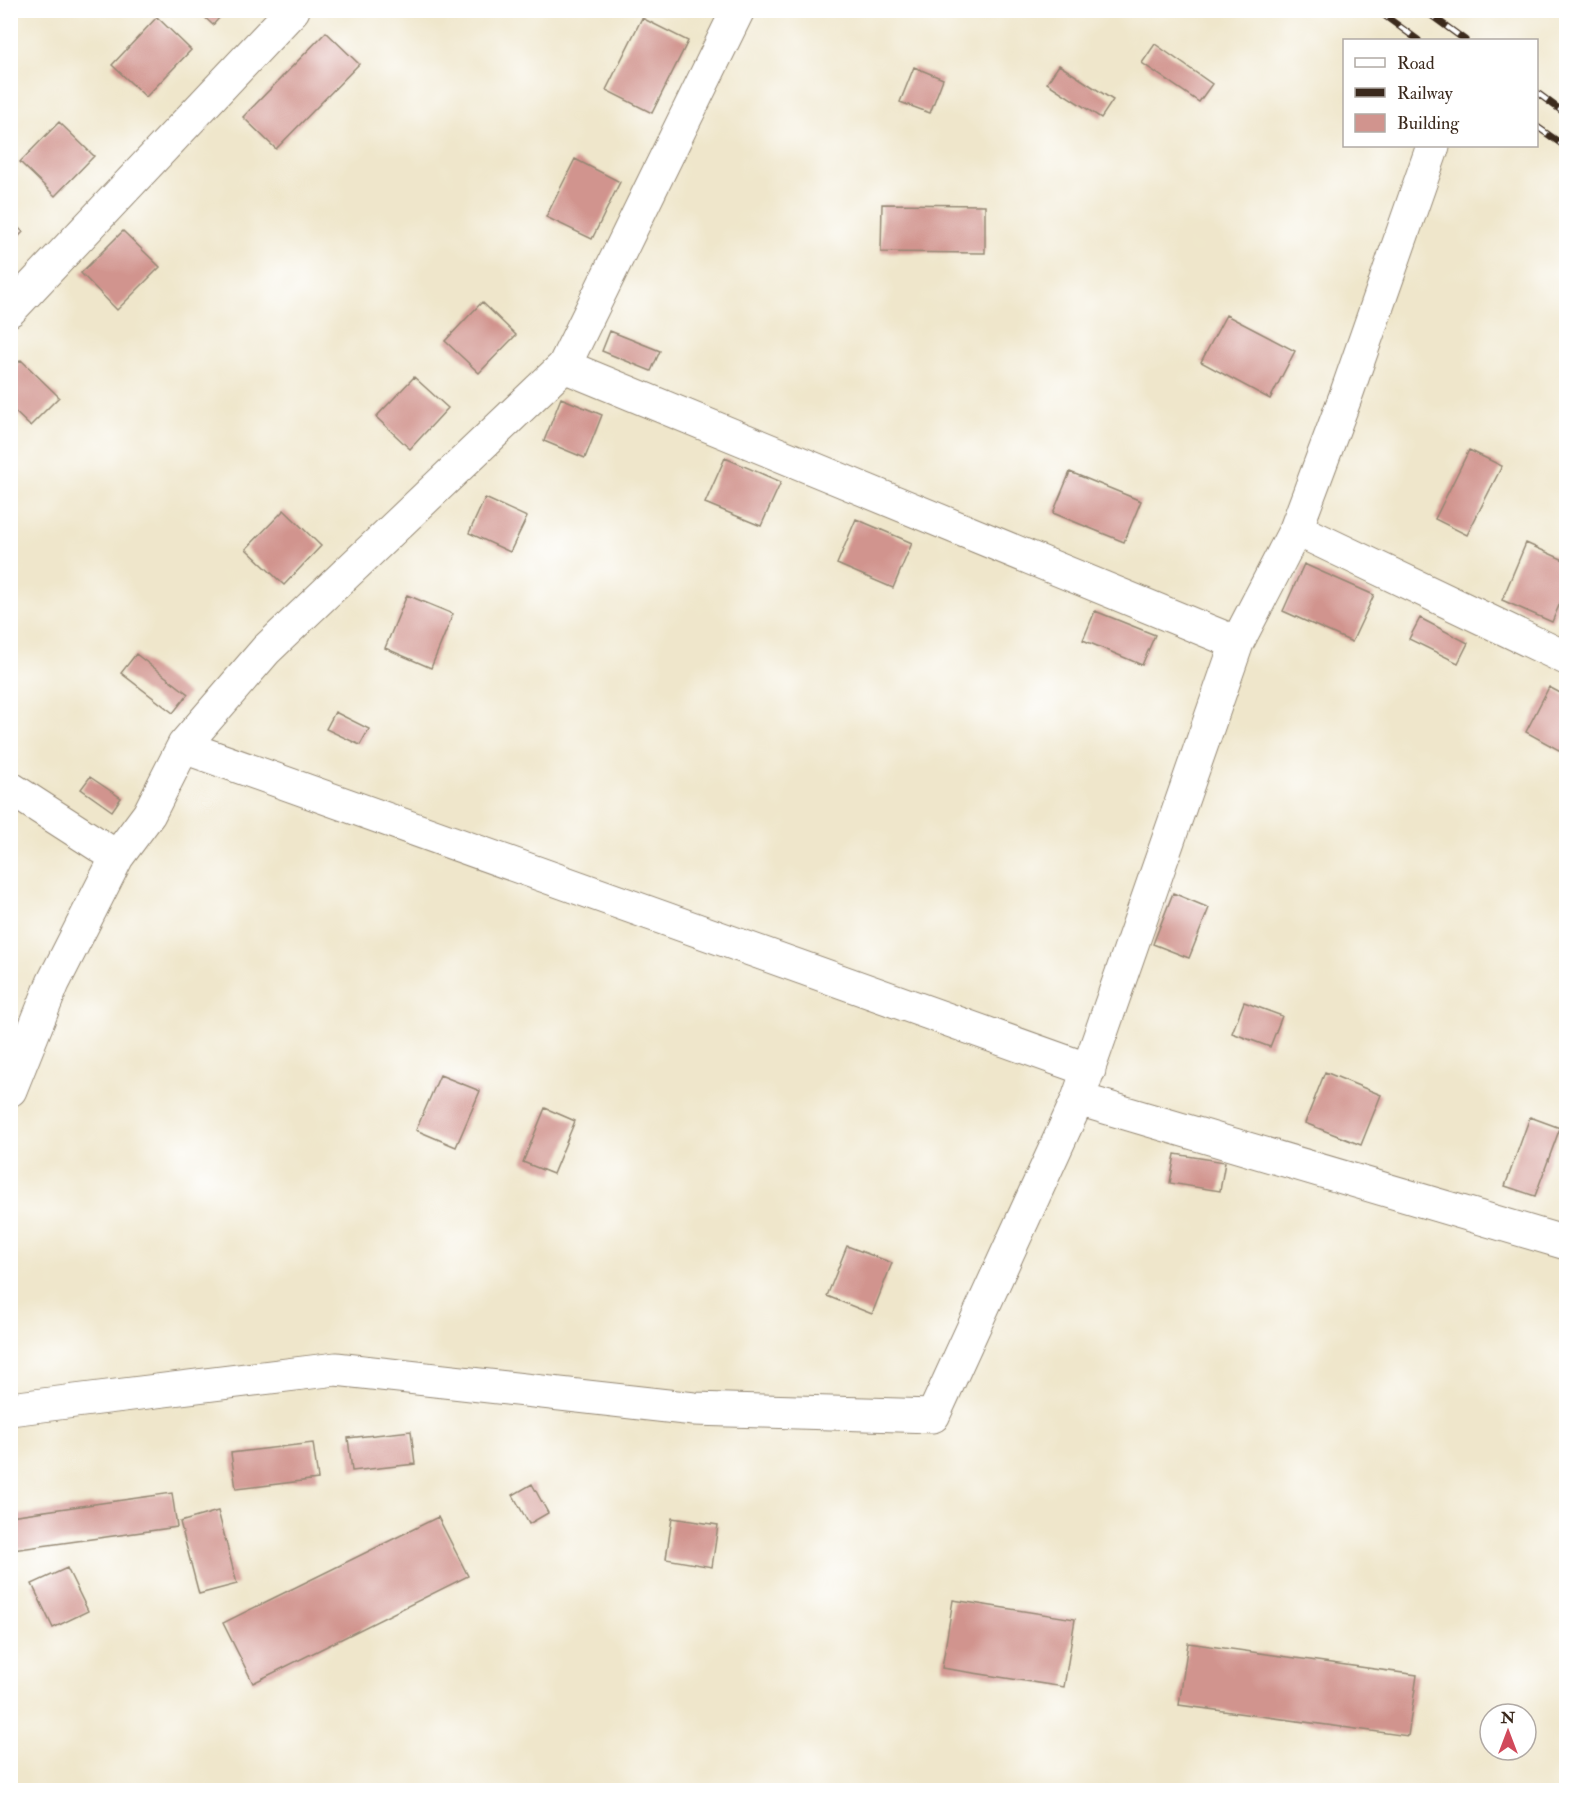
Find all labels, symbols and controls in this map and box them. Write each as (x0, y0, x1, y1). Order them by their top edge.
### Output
legend (1343, 39, 1538, 147)
text: Road (1397, 52, 1435, 75)
text: Railway (1397, 82, 1454, 105)
text: Building (1397, 112, 1460, 135)
north arrow (1478, 1702, 1538, 1762)
text: N (1500, 1708, 1516, 1728)

